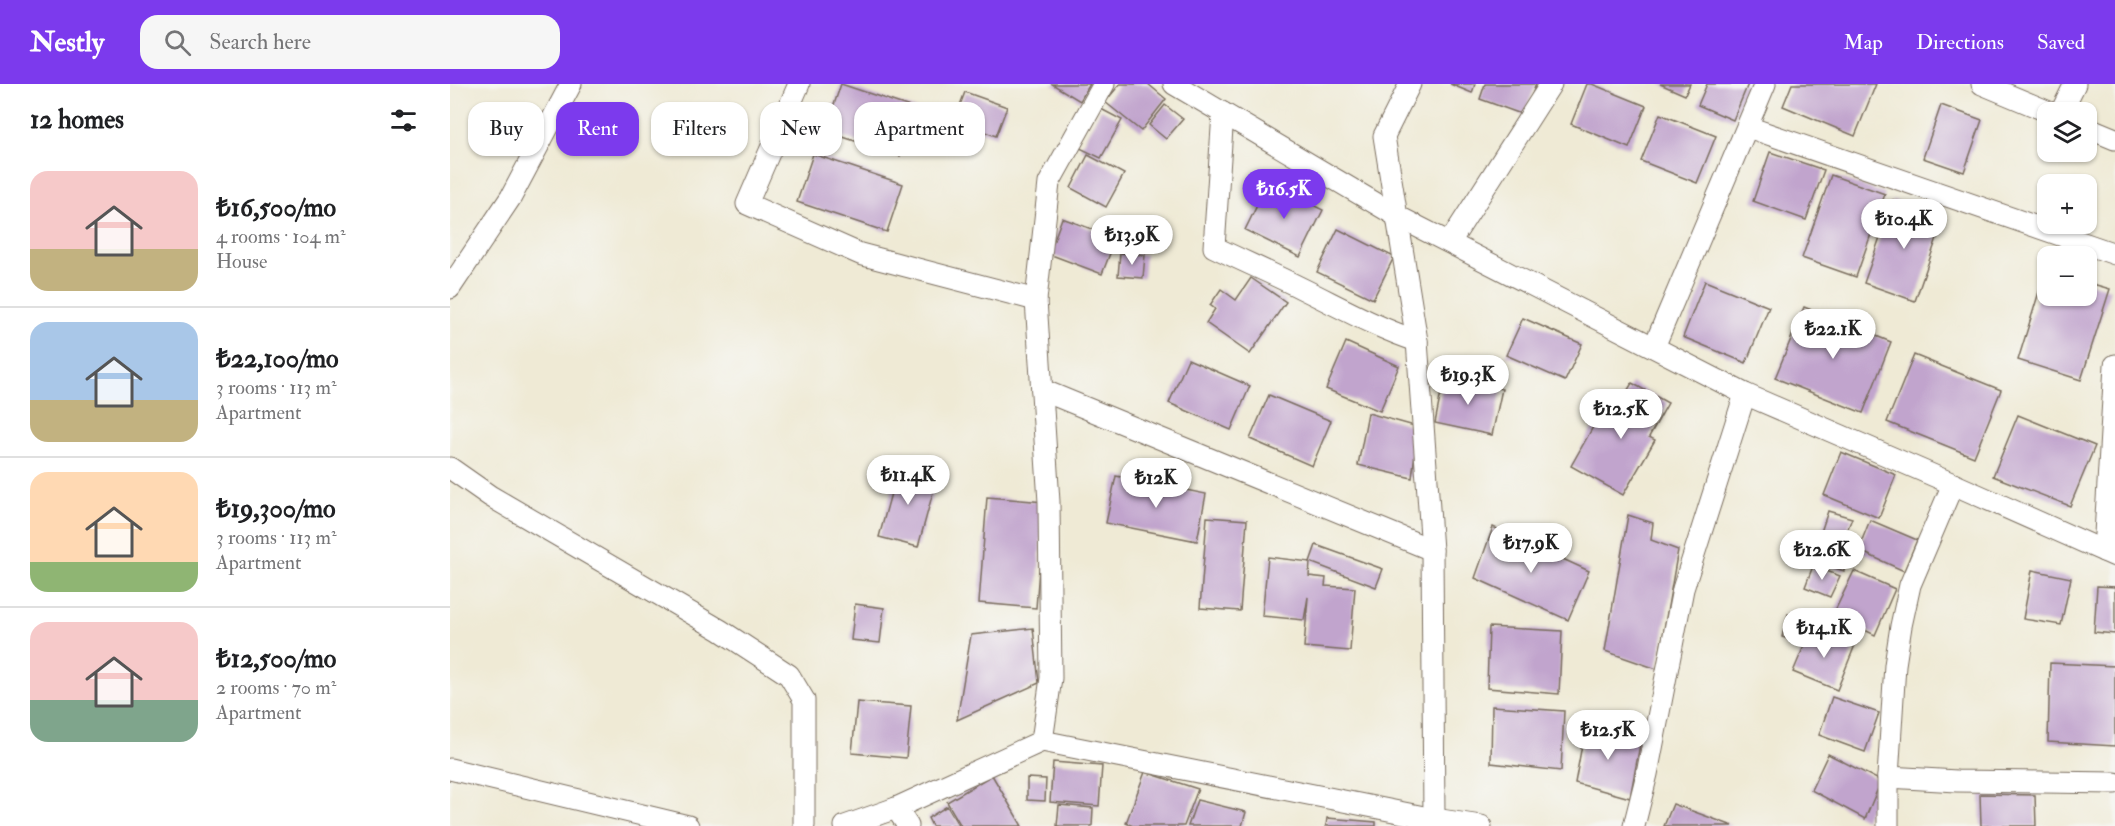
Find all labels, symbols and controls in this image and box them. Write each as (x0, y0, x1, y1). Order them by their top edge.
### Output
search box (140, 15, 560, 69)
text: Nestly (30, 25, 104, 60)
icon: search (161, 26, 194, 59)
text: Search here (209, 28, 311, 56)
text: Map (1843, 29, 1883, 56)
text: Directions (1916, 29, 2004, 56)
text: Saved (2037, 29, 2085, 56)
chip: Buy (468, 102, 544, 156)
chip: Rent (556, 102, 639, 156)
chip: Filters (651, 102, 748, 156)
chip: New (760, 102, 842, 156)
chip: Apartment (854, 102, 985, 156)
map controls (2037, 102, 2097, 306)
button: layers (2037, 102, 2097, 162)
text: 12 homes (30, 104, 124, 136)
icon: filters (387, 104, 420, 137)
pin: ₺16.5K (1235, 169, 1333, 220)
button: + (2037, 174, 2097, 234)
text: ₺16.5K (1257, 176, 1311, 201)
text: ₺16,500/mo (216, 192, 336, 224)
icon: home (78, 195, 150, 267)
pin: ₺10.4K (1855, 199, 1953, 250)
text: ₺10.4K (1875, 206, 1933, 231)
pin: ₺13.9K (1083, 215, 1181, 266)
text: ₺13.9K (1105, 222, 1159, 247)
text: 4 rooms · 104 m² (216, 224, 346, 249)
button: − (2037, 246, 2097, 306)
text: House (216, 249, 267, 274)
pin: ₺22.1K (1784, 309, 1882, 360)
text: ₺22.1K (1805, 316, 1861, 341)
text: ₺22,100/mo (216, 343, 339, 375)
icon: home (78, 346, 150, 418)
pin: ₺19.3K (1419, 355, 1517, 406)
text: ₺19.3K (1441, 362, 1495, 387)
text: 3 rooms · 113 m² (216, 375, 337, 400)
pin: ₺12.5K (1572, 389, 1670, 440)
text: ₺12.5K (1593, 396, 1649, 421)
text: Apartment (216, 400, 301, 425)
pin: ₺11.4K (859, 455, 957, 506)
pin: ₺12K (1120, 458, 1192, 509)
text: ₺11.4K (881, 462, 935, 487)
text: ₺12K (1135, 465, 1177, 490)
text: ₺19,300/mo (216, 493, 336, 525)
icon: home (78, 496, 150, 568)
pin: ₺17.9K (1482, 523, 1580, 574)
text: 3 rooms · 113 m² (216, 525, 337, 550)
text: ₺17.9K (1503, 530, 1559, 555)
pin: ₺12.6K (1773, 530, 1871, 581)
text: ₺12.6K (1794, 537, 1850, 562)
text: Apartment (216, 550, 301, 575)
pin: ₺14.1K (1775, 608, 1873, 659)
text: ₺14.1K (1797, 615, 1851, 640)
text: ₺12,500/mo (216, 643, 336, 675)
icon: home (78, 646, 150, 718)
text: 2 rooms · 70 m² (216, 675, 336, 700)
text: Apartment (216, 700, 301, 725)
pin: ₺12.5K (1559, 710, 1657, 761)
text: ₺12.5K (1580, 717, 1636, 742)

